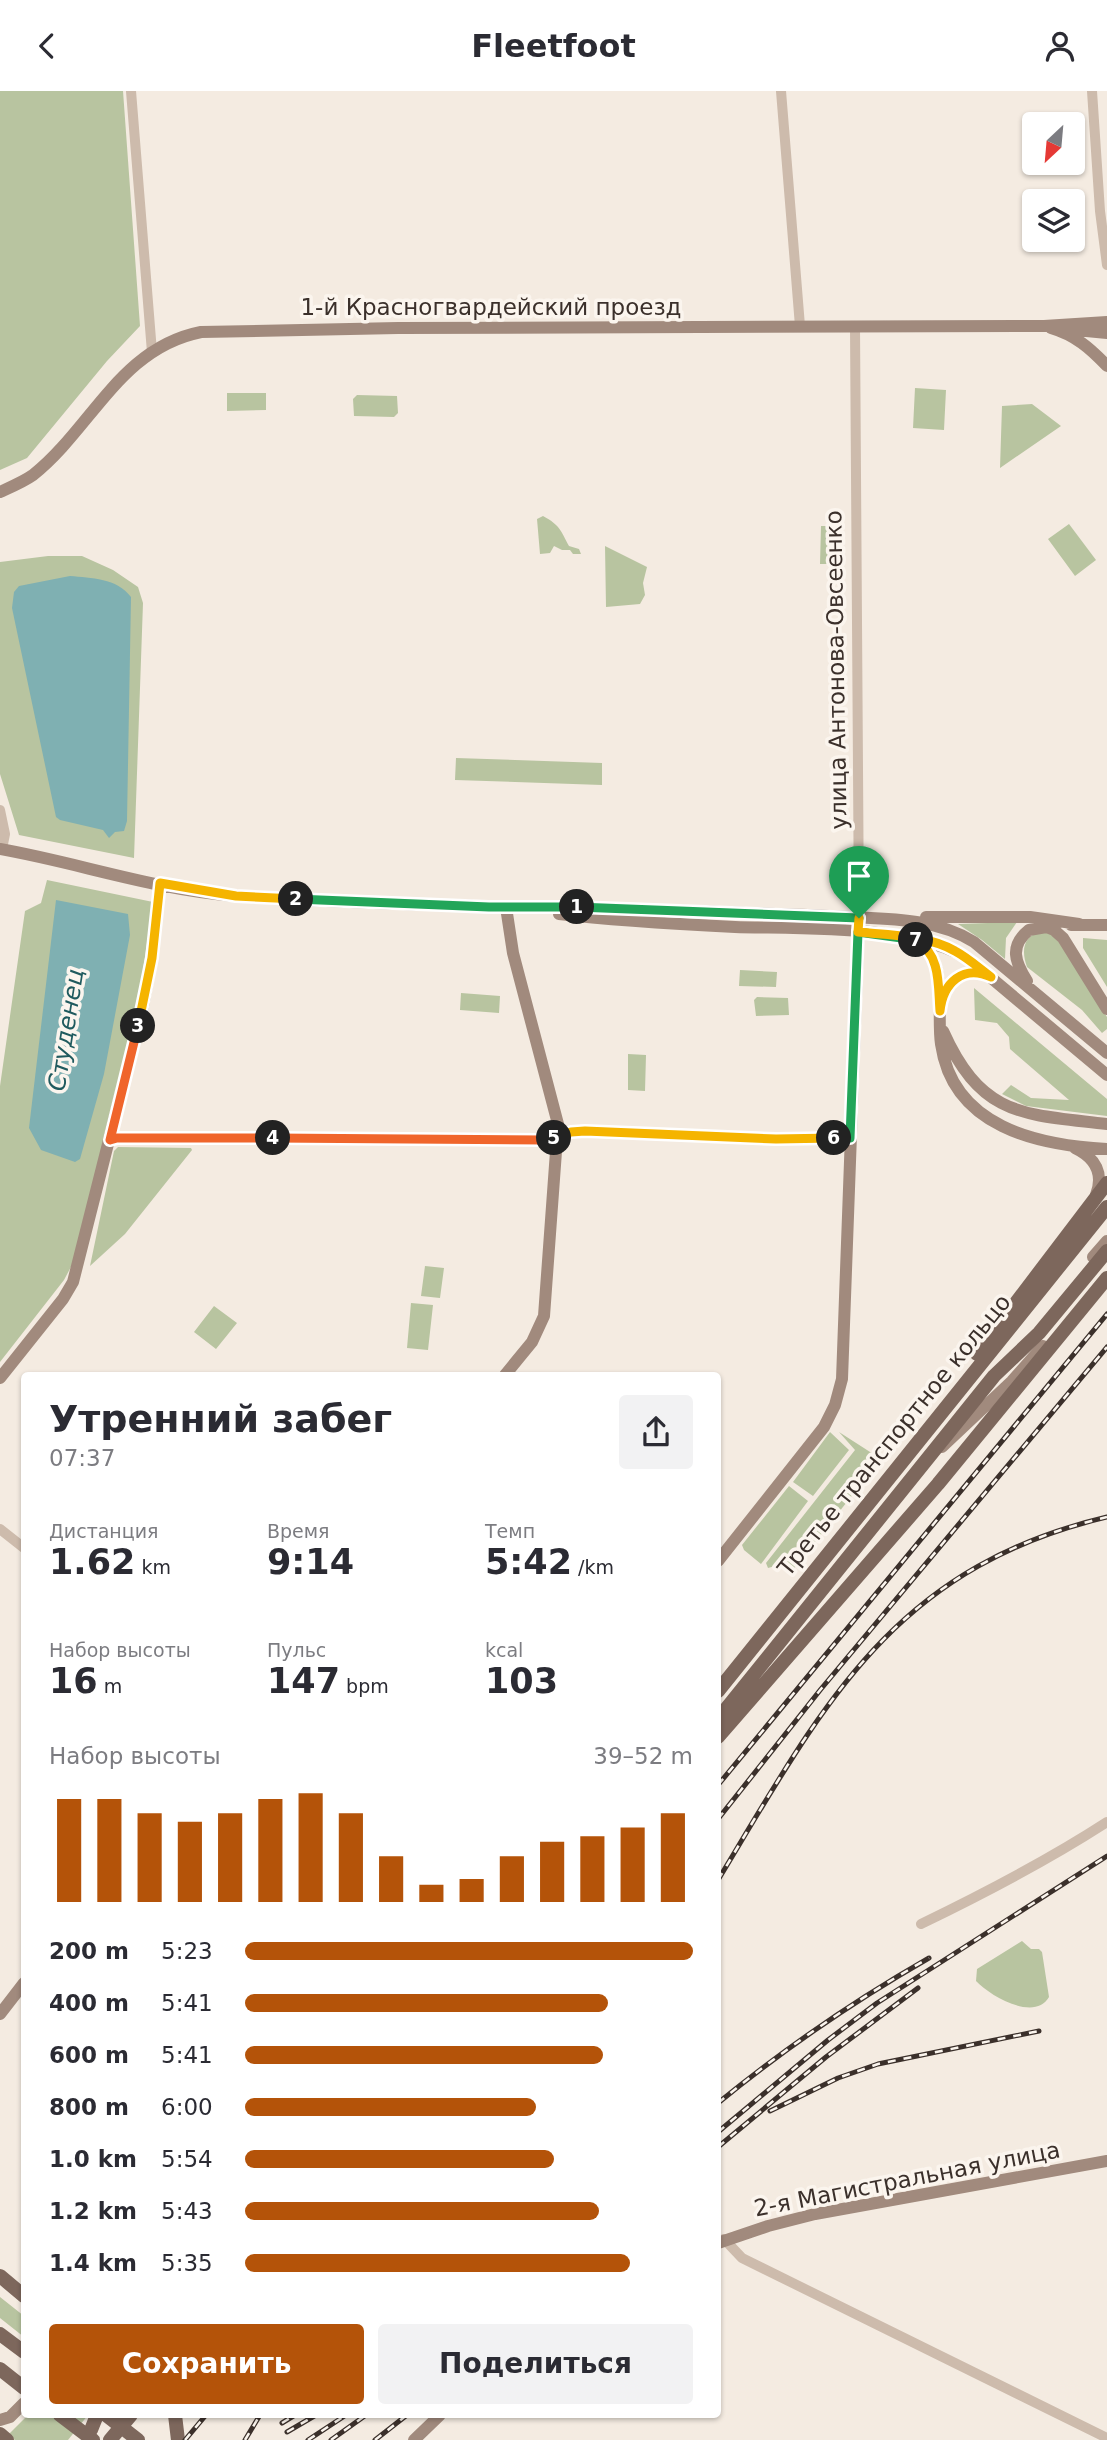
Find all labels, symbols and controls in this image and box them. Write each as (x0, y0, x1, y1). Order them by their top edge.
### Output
icon: back (28, 27, 66, 65)
text: Fleetfoot (471, 27, 636, 65)
icon: person (1041, 27, 1079, 65)
north arrow (1022, 112, 1085, 175)
map controls (1022, 112, 1085, 252)
button: layers (1022, 189, 1085, 252)
street label: 1-й Красногвардейский проезд (300, 294, 682, 320)
street label: улица Антонова-Овсеенко (820, 510, 852, 830)
pin (829, 846, 889, 918)
icon: arrive (840, 857, 878, 895)
pin: 2 (278, 881, 314, 917)
text: 2 (289, 887, 302, 909)
pin: 1 (560, 889, 594, 925)
text: 1 (570, 895, 583, 917)
pin: 7 (898, 923, 934, 957)
text: 7 (909, 928, 922, 950)
water label: Студенец (43, 967, 89, 1093)
pin: 3 (120, 1009, 156, 1044)
text: 3 (131, 1014, 144, 1036)
pin: 4 (256, 1121, 290, 1155)
pin: 5 (536, 1121, 572, 1155)
pin: 6 (816, 1121, 852, 1155)
text: 4 (266, 1126, 279, 1148)
text: 5 (547, 1126, 560, 1148)
text: 6 (827, 1126, 840, 1148)
street label: Третье транспортное кольцо (772, 1289, 1016, 1582)
button: share (619, 1395, 693, 1469)
text: Утренний забег (49, 1397, 392, 1441)
text: 07:37 (49, 1445, 115, 1471)
text: Дистанция (49, 1520, 158, 1542)
text: Время (267, 1520, 330, 1542)
text: Темп (485, 1520, 535, 1542)
text: 1.62 (49, 1542, 135, 1582)
text: 9:14 (267, 1542, 354, 1582)
text: 5:42 (485, 1542, 572, 1582)
text: km (135, 1556, 171, 1578)
text: /km (572, 1556, 614, 1578)
text: Набор высоты (49, 1639, 191, 1661)
text: Пульс (267, 1639, 326, 1661)
text: kcal (485, 1639, 523, 1661)
text: 16 (49, 1661, 98, 1701)
text: 147 (267, 1661, 340, 1701)
text: 103 (485, 1661, 558, 1701)
text: m (98, 1675, 122, 1697)
text: bpm (340, 1675, 389, 1697)
text: Набор высоты (49, 1743, 221, 1769)
text: 39–52 m (593, 1743, 693, 1769)
text: 200 m (49, 1938, 129, 1964)
text: 5:23 (161, 1938, 213, 1964)
text: 400 m (49, 1990, 129, 2016)
text: 5:41 (161, 1990, 213, 2016)
text: 600 m (49, 2042, 129, 2068)
text: 5:41 (161, 2042, 213, 2068)
text: 800 m (49, 2094, 129, 2120)
text: 6:00 (161, 2094, 213, 2120)
street label: 2-я Магистральная улица (752, 2137, 1062, 2221)
text: 1.0 km (49, 2146, 137, 2172)
text: 5:54 (161, 2146, 213, 2172)
text: 1.2 km (49, 2198, 137, 2224)
text: 5:43 (161, 2198, 213, 2224)
text: 1.4 km (49, 2250, 137, 2276)
text: 5:35 (161, 2250, 213, 2276)
button: Сохранить (49, 2324, 364, 2404)
button: Поделиться (378, 2324, 693, 2404)

